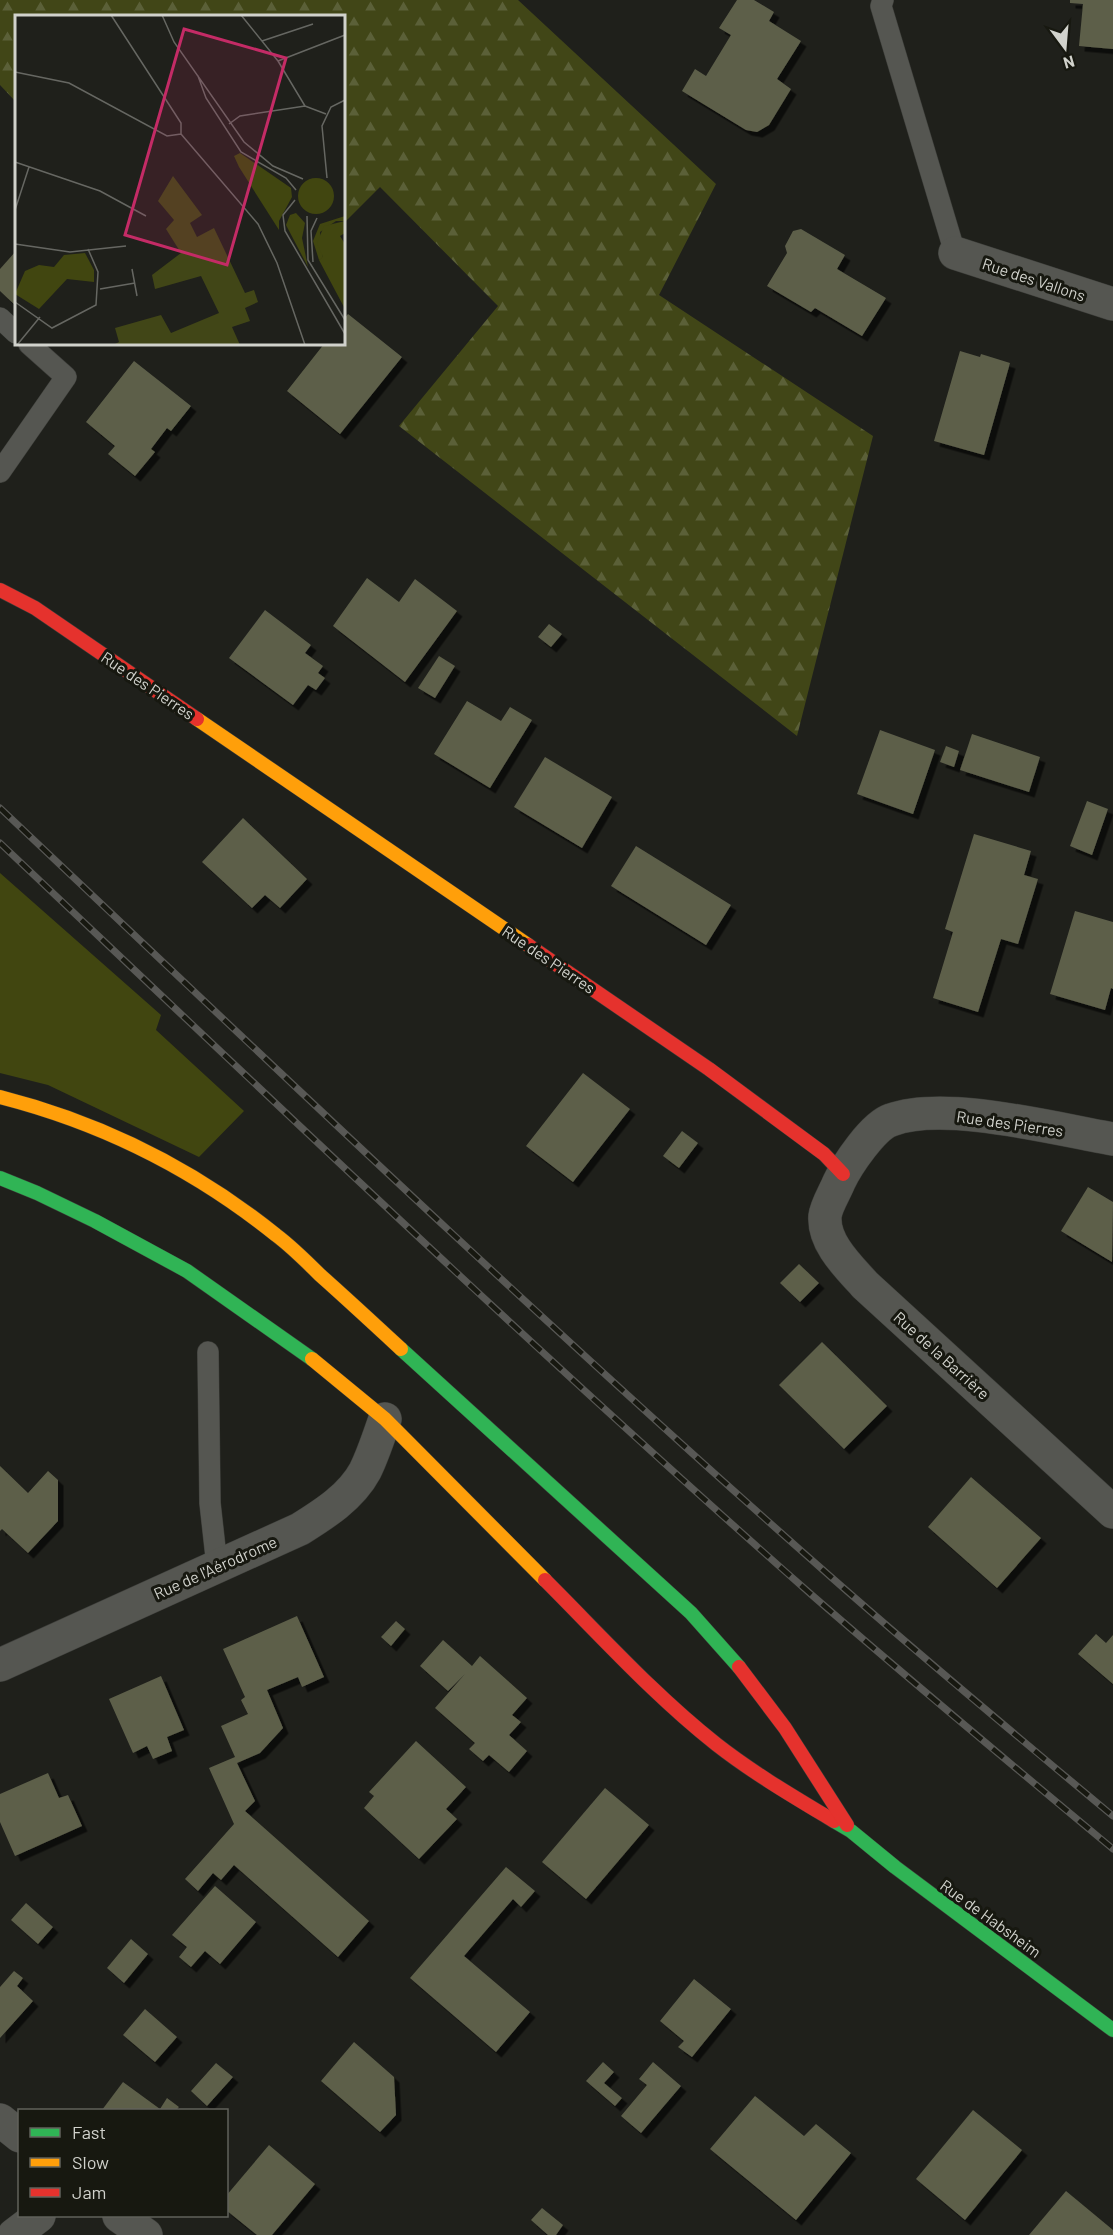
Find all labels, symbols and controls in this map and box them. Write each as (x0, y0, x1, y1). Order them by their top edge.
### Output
inset map (15, 15, 345, 345)
north arrow (1035, 18, 1095, 78)
text: N (1062, 52, 1077, 73)
street label: Rue des Vallons (980, 253, 1088, 305)
street label: Rue des Pierres (98, 647, 198, 723)
street label: Rue des Pierres (499, 921, 599, 997)
street label: Rue des Pierres (955, 1106, 1065, 1140)
street label: Rue de la Barrière (890, 1307, 994, 1403)
street label: Rue de l'Aérodrome (150, 1531, 280, 1603)
street label: Rue de Habsheim (937, 1875, 1045, 1961)
legend (18, 2109, 228, 2217)
text: Fast (72, 2121, 106, 2143)
text: Slow (72, 2151, 109, 2173)
text: Jam (72, 2181, 106, 2203)

